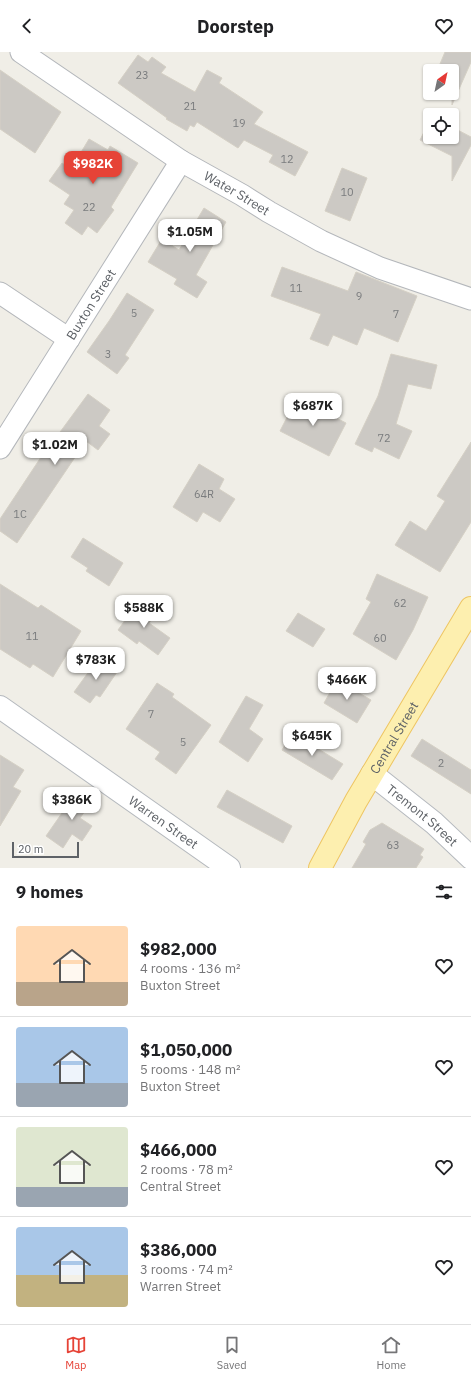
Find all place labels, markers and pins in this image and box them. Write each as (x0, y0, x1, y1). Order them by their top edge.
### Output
pin: $982K (65, 151, 121, 185)
pin: $1.05M (157, 219, 223, 253)
pin: $687K (285, 393, 341, 427)
pin: $1.02M (22, 432, 88, 466)
pin: $588K (116, 595, 172, 629)
pin: $783K (68, 647, 124, 681)
pin: $466K (319, 667, 375, 701)
pin: $645K (284, 723, 340, 757)
pin: $386K (44, 787, 100, 821)

